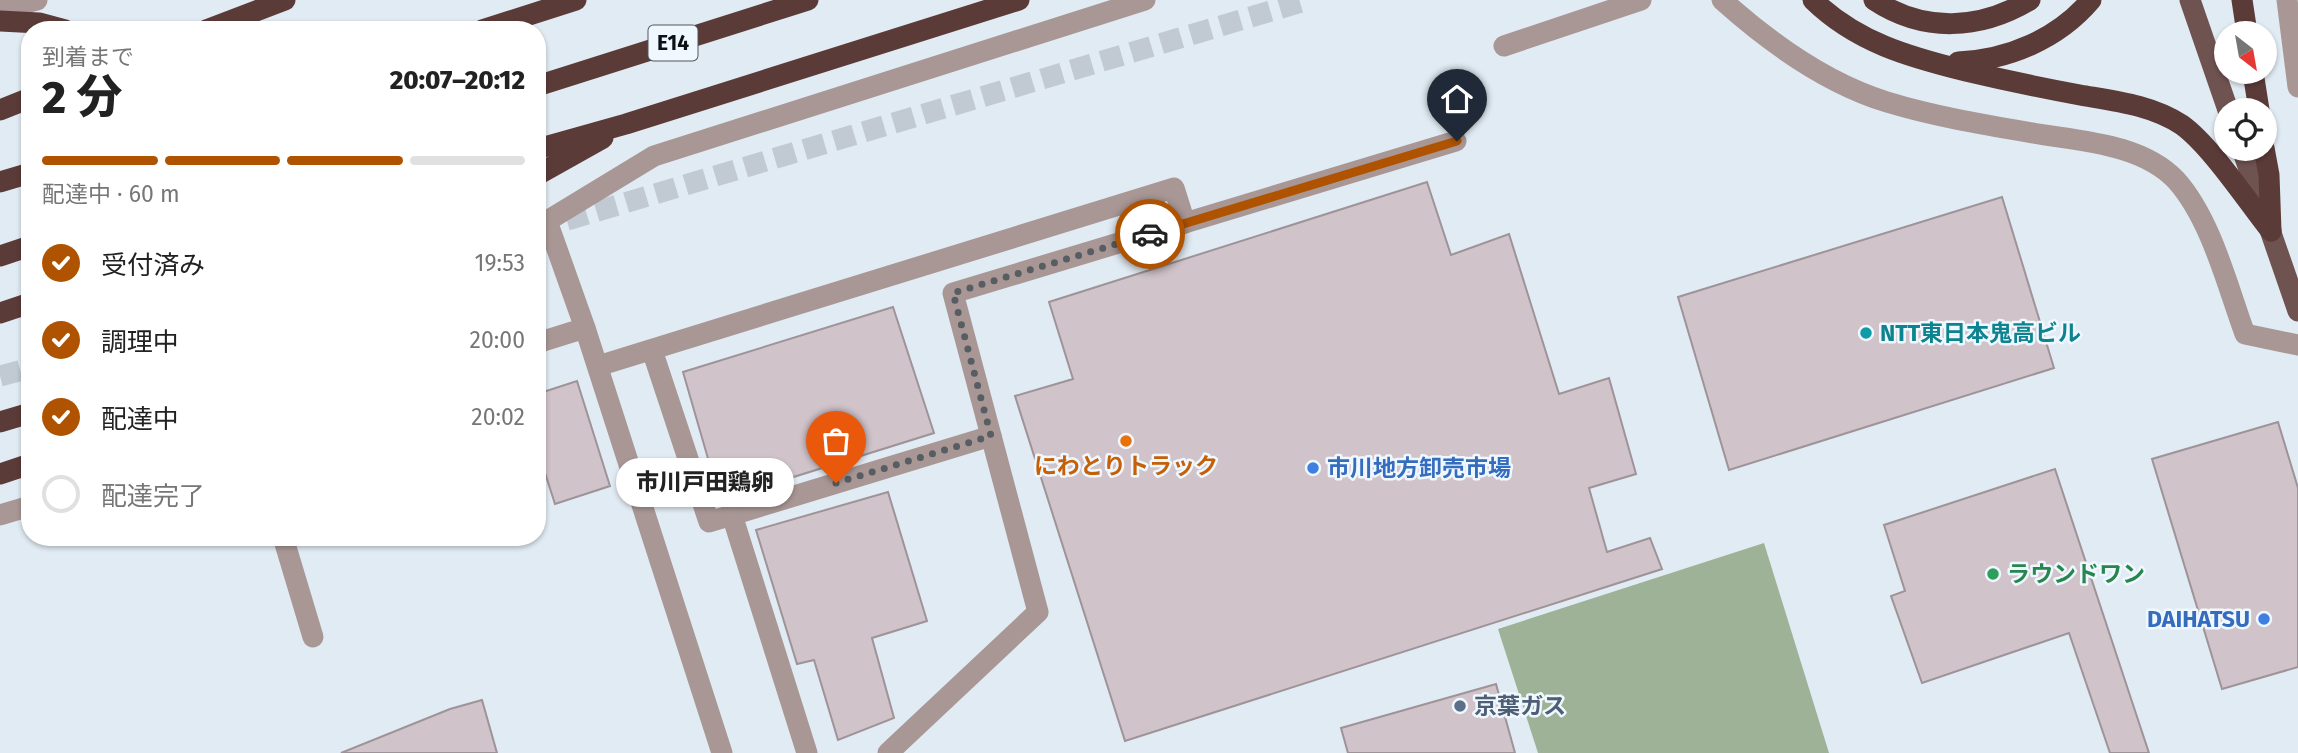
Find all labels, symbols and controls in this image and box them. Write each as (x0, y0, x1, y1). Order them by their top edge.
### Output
north arrow (2214, 21, 2277, 84)
map controls (2214, 21, 2277, 161)
road number: E14 (648, 26, 698, 60)
text: 到着まで (42, 43, 134, 71)
text: 20:07–20:12 (390, 65, 525, 96)
pin (1427, 69, 1487, 141)
text: 2 分 (42, 70, 123, 125)
icon: home (1438, 80, 1476, 118)
button: locate (2214, 98, 2277, 161)
text: 配達中 · 60 m (42, 180, 180, 208)
courier (1115, 199, 1185, 269)
icon: car (1131, 215, 1169, 253)
icon: check (42, 244, 80, 282)
text: 19:53 (475, 249, 525, 277)
text: 受付済み (101, 250, 205, 281)
place label: NTT東日本鬼高ビル (1880, 319, 2081, 347)
icon: check (42, 321, 80, 359)
marker: NTT東日本鬼高ビル (1858, 325, 1874, 341)
text: 20:00 (470, 326, 525, 354)
text: 調理中 (101, 327, 179, 358)
icon: check (42, 398, 80, 436)
text: 20:02 (471, 403, 525, 431)
text: 配達中 (101, 404, 179, 435)
pin (806, 411, 866, 483)
icon: bag (817, 422, 855, 460)
marker: にわとりトラック (1118, 433, 1134, 449)
place label: にわとりトラック (1034, 452, 1218, 480)
place label: 市川地方卸売市場 (1327, 454, 1511, 482)
callout: 市川戸田鶏卵 (616, 458, 794, 508)
marker: 市川地方卸売市場 (1305, 460, 1321, 476)
text: 市川戸田鶏卵 (636, 468, 774, 496)
text: 配達完了 (101, 481, 205, 512)
place label: ラウンドワン (2007, 560, 2145, 588)
marker: ラウンドワン (1985, 566, 2001, 582)
place label: DAIHATSU (2147, 605, 2250, 633)
marker: DAIHATSU (2256, 611, 2272, 627)
place label: 京葉ガス (1474, 692, 1566, 720)
marker: 京葉ガス (1452, 698, 1468, 714)

